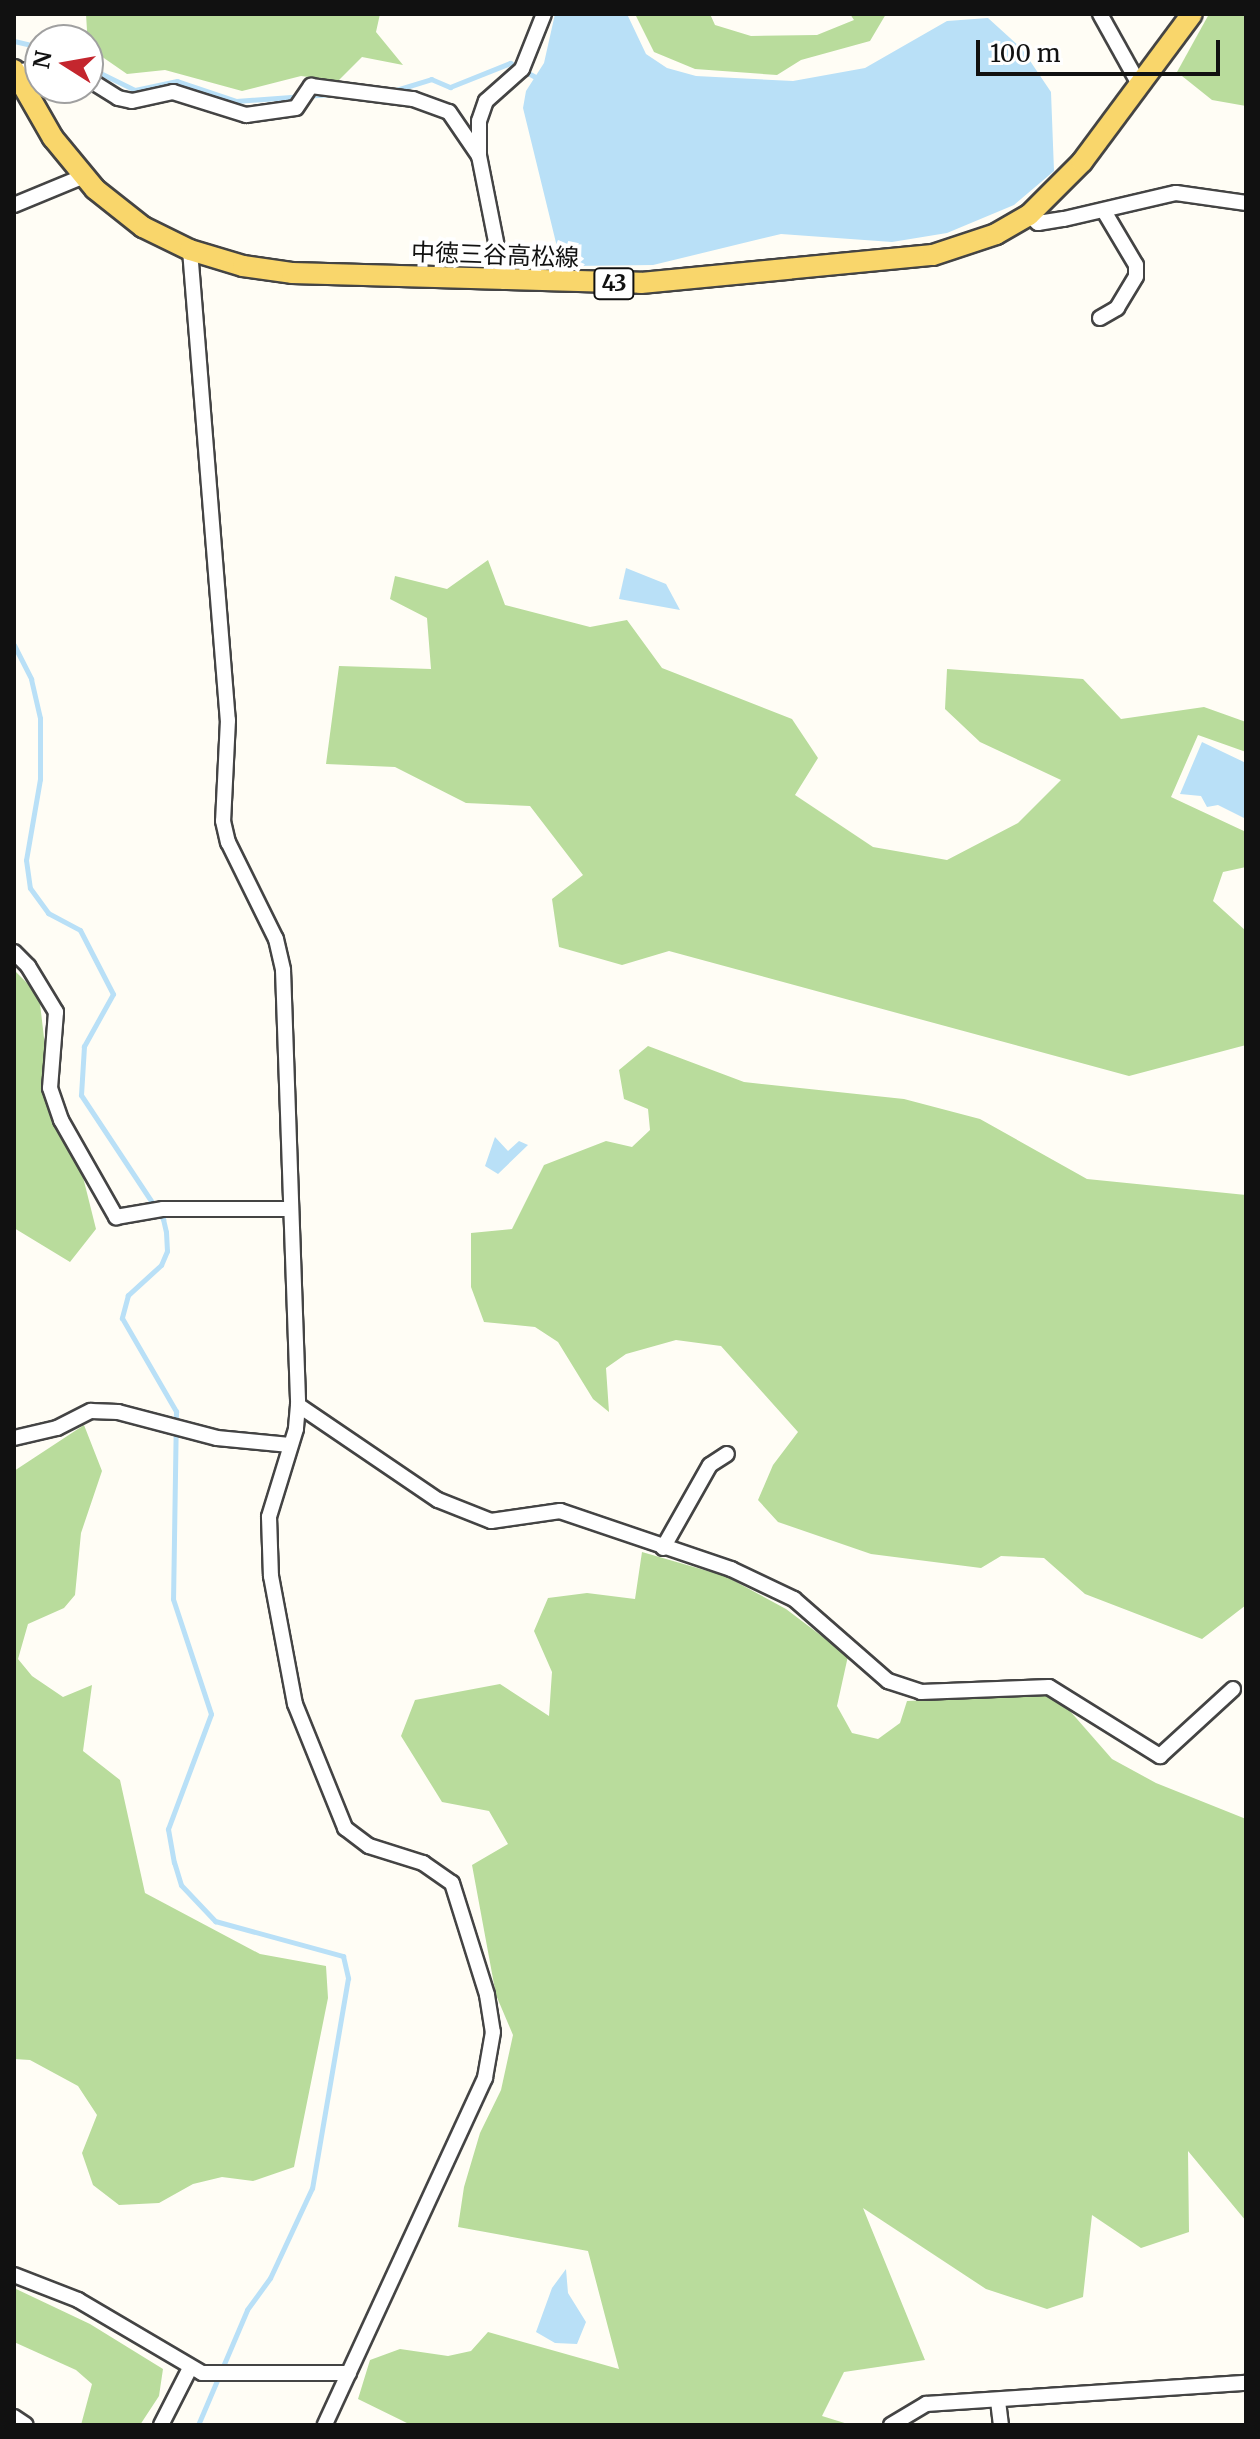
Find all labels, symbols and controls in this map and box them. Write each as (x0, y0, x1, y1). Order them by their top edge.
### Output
north arrow (24, 24, 104, 104)
scale bar (980, 24, 1224, 74)
text: 100 m (990, 38, 1060, 69)
text: N (27, 49, 58, 71)
street label: 中徳三谷高松線 (411, 238, 579, 272)
road number: 43 (592, 266, 636, 302)

